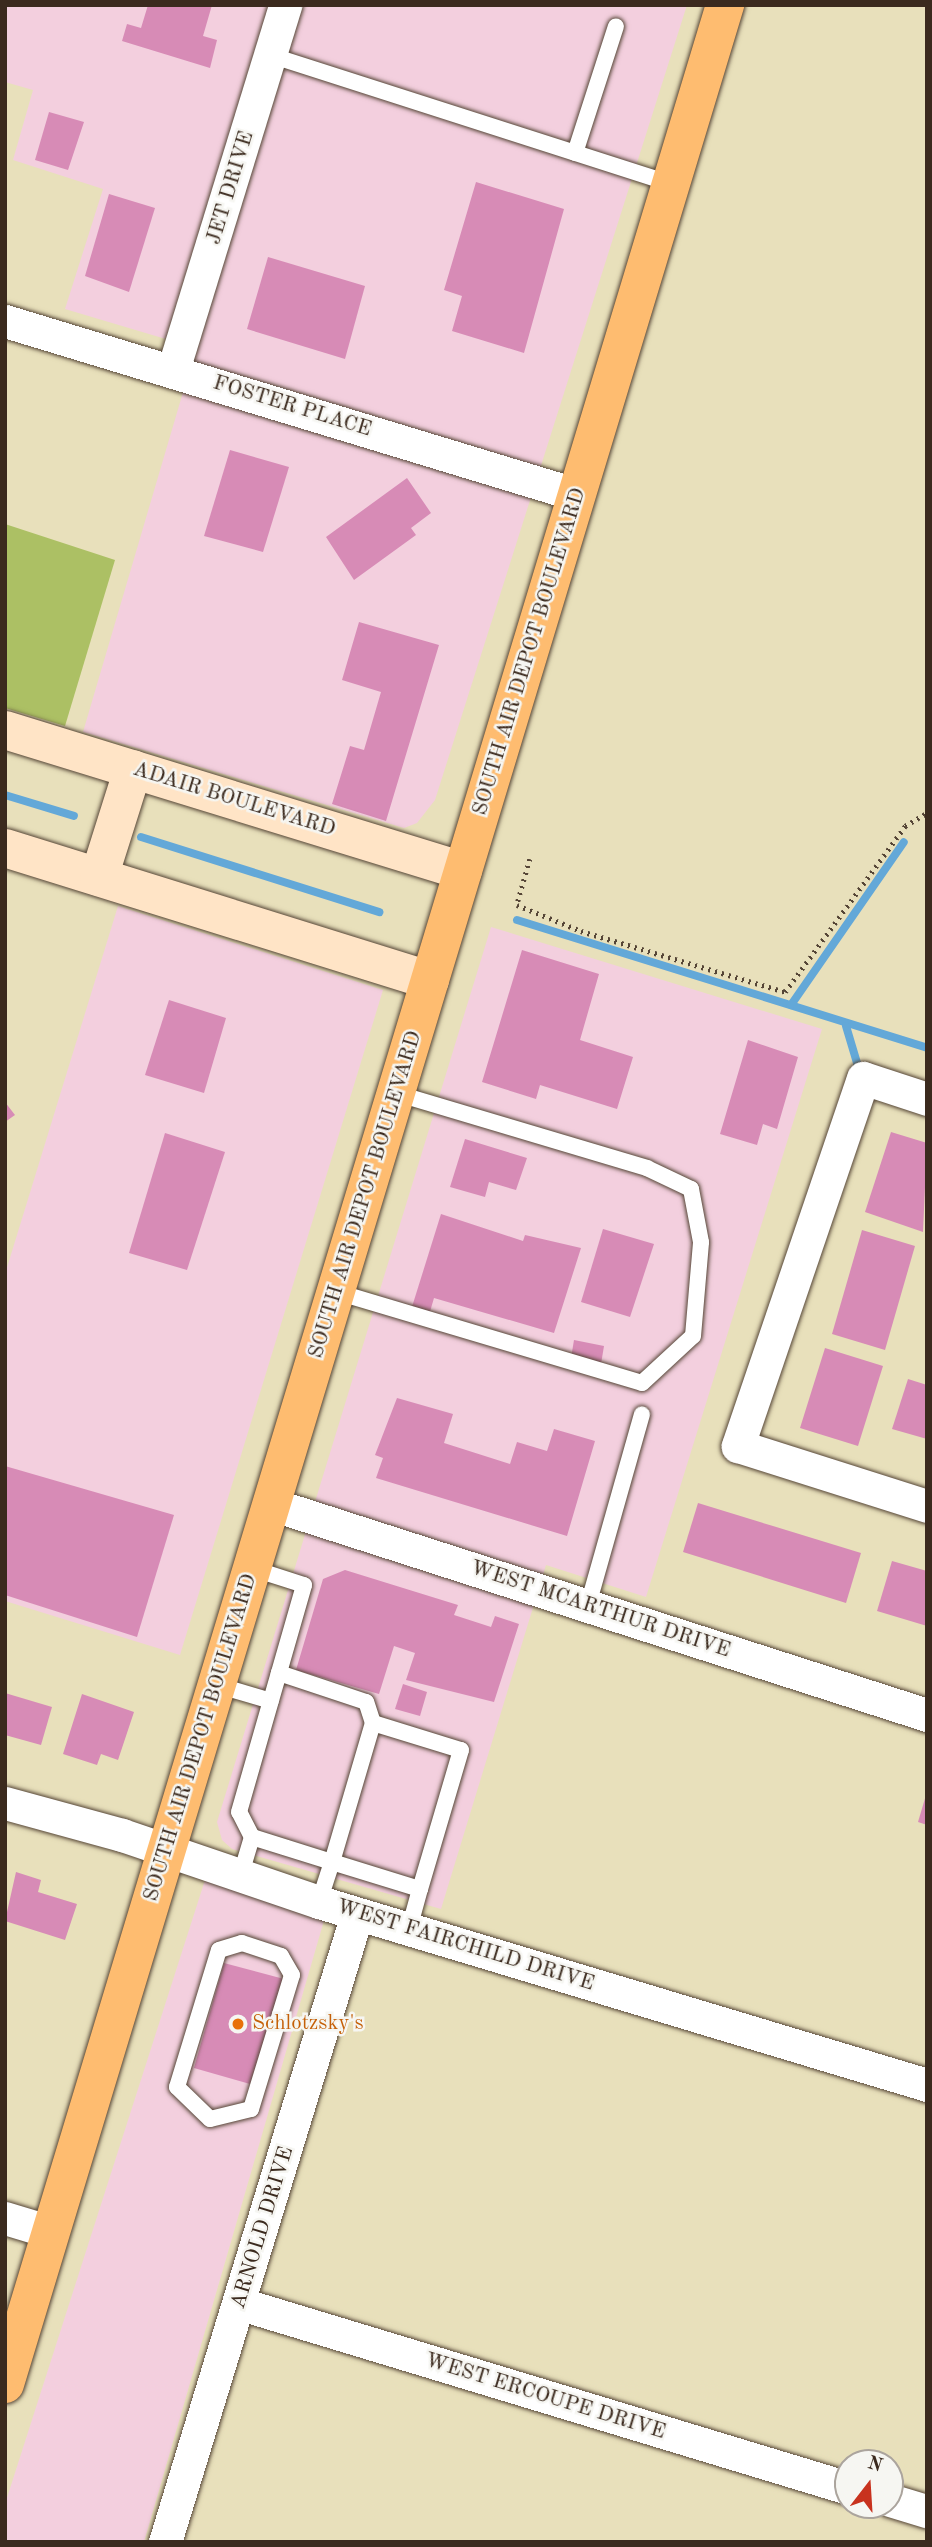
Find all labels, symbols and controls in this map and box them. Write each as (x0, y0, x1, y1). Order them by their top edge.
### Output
street label: JET DRIVE (202, 128, 260, 248)
street label: FOSTER PLACE (210, 371, 374, 443)
street label: SOUTH AIR DEPOT BOULEVARD (468, 485, 592, 819)
street label: ADAIR BOULEVARD (130, 757, 338, 843)
street label: SOUTH AIR DEPOT BOULEVARD (304, 1028, 428, 1362)
street label: WEST MCARTHUR DRIVE (467, 1556, 733, 1664)
street label: SOUTH AIR DEPOT BOULEVARD (139, 1571, 263, 1905)
street label: WEST FAIRCHILD DRIVE (333, 1895, 597, 1997)
place label: Schlotzsky's (252, 2011, 364, 2037)
marker: Schlotzsky's (230, 2016, 246, 2032)
street label: ARNOLD DRIVE (226, 2144, 300, 2312)
street label: WEST ERCOUPE DRIVE (422, 2348, 668, 2446)
north arrow (834, 2449, 904, 2519)
text: N (865, 2454, 884, 2477)

